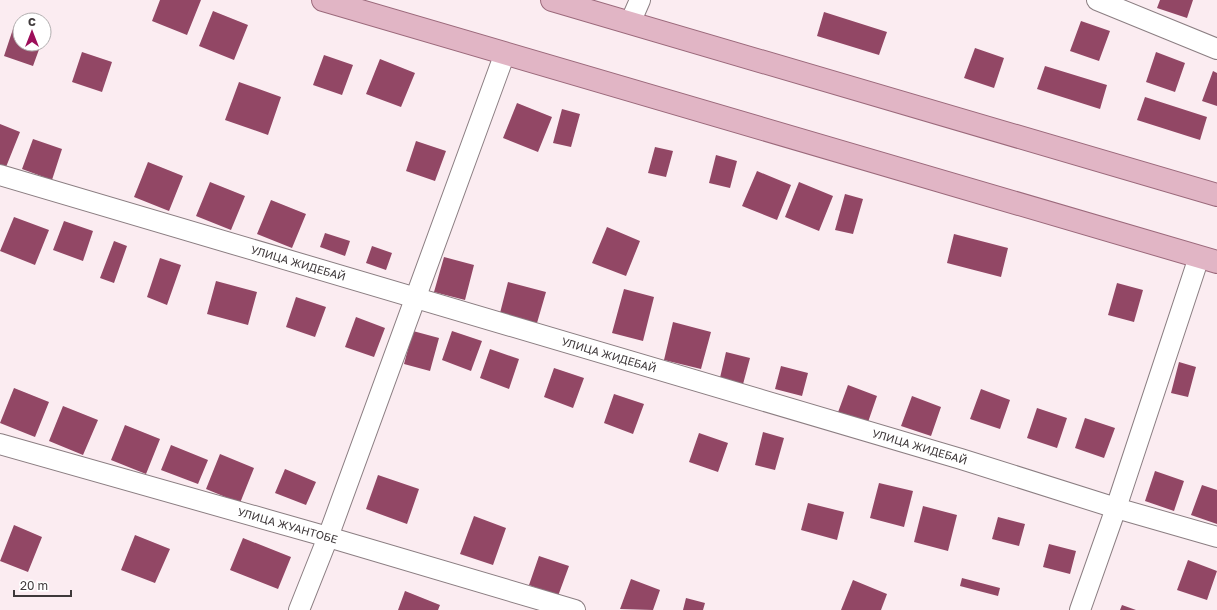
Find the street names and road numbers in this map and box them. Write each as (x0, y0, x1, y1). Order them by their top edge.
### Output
street label: УЛИЦА ЖИДЕБАЙ (249, 242, 347, 283)
street label: УЛИЦА ЖИДЕБАЙ (560, 334, 658, 375)
street label: УЛИЦА ЖИДЕБАЙ (871, 426, 969, 467)
street label: УЛИЦА ЖУАНТОБЕ (236, 505, 340, 546)

